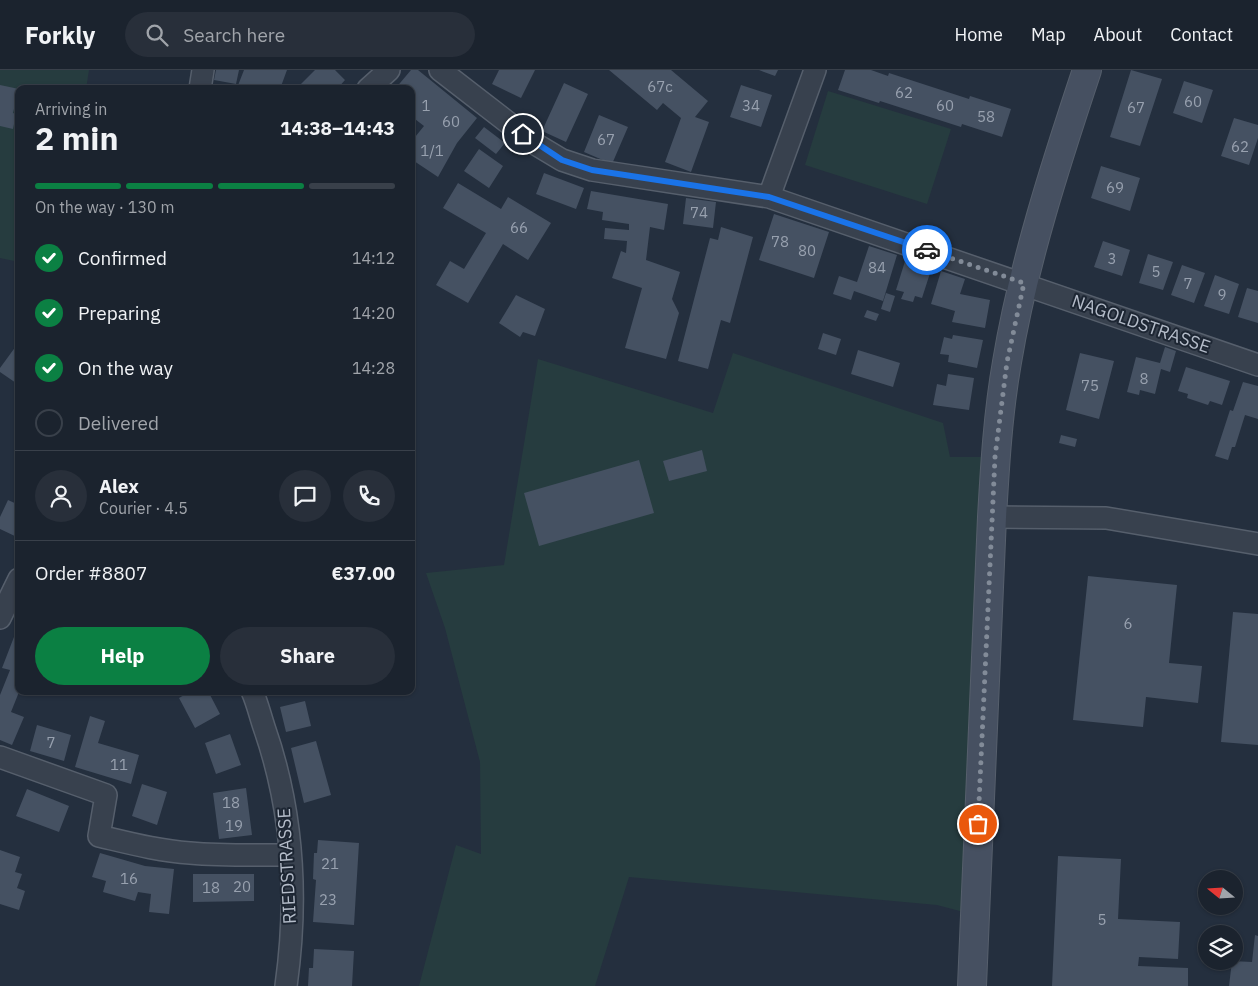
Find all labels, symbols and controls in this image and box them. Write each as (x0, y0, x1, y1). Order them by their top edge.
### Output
search box (125, 12, 475, 57)
text: Forkly (25, 19, 95, 51)
icon: search (143, 21, 171, 49)
text: Search here (183, 23, 285, 47)
text: Home (955, 23, 1003, 46)
text: Map (1031, 23, 1066, 46)
text: About (1094, 23, 1142, 46)
text: Contact (1170, 23, 1233, 46)
house number: 67c (647, 77, 673, 96)
house number: 62 (895, 83, 913, 102)
house number: 60 (1184, 92, 1202, 111)
house number: 1 (421, 96, 431, 115)
house number: 34 (742, 96, 760, 115)
house number: 60 (936, 96, 954, 115)
house number: 67 (1127, 98, 1145, 117)
text: Arriving in (35, 99, 107, 119)
house number: 58 (977, 107, 995, 126)
house number: 60 (442, 112, 460, 131)
pin (502, 113, 544, 155)
text: 14:38–14:43 (280, 116, 395, 140)
text: 2 min (35, 117, 119, 159)
icon: home (509, 120, 537, 148)
house number: 67 (597, 130, 615, 149)
house number: 62 (1231, 137, 1249, 156)
house number: 1/1 (420, 141, 444, 160)
house number: 69 (1106, 178, 1124, 197)
text: On the way · 130 m (35, 197, 174, 217)
house number: 74 (690, 203, 708, 222)
house number: 66 (510, 218, 528, 237)
courier (902, 225, 952, 275)
house number: 78 (771, 232, 789, 251)
icon: car (913, 236, 941, 264)
house number: 80 (798, 241, 816, 260)
icon: check (35, 244, 63, 272)
text: Confirmed (78, 246, 167, 270)
text: 14:12 (352, 248, 395, 268)
house number: 3 (1107, 249, 1117, 268)
house number: 84 (868, 258, 886, 277)
house number: 5 (1151, 262, 1161, 281)
house number: 7 (1183, 274, 1193, 293)
house number: 9 (1217, 285, 1227, 304)
street label: NAGOLDSTRASSE (1069, 289, 1214, 358)
icon: check (35, 299, 63, 327)
text: Preparing (78, 301, 160, 325)
text: 14:20 (352, 303, 395, 323)
icon: check (35, 354, 63, 382)
text: On the way (78, 356, 173, 380)
text: 14:28 (352, 358, 395, 378)
house number: 8 (1139, 369, 1149, 388)
house number: 75 (1081, 376, 1099, 395)
text: Delivered (78, 411, 159, 435)
button: person (35, 470, 87, 522)
button: chat (279, 470, 331, 522)
button: phone (343, 470, 395, 522)
text: Alex (99, 474, 139, 498)
text: Courier · 4.5 (99, 498, 188, 518)
text: Order #8807 (35, 561, 147, 585)
text: €37.00 (332, 561, 395, 585)
house number: 6 (1123, 614, 1133, 633)
button: Help (35, 627, 210, 685)
button: Share (220, 627, 395, 685)
house number: 7 (46, 733, 56, 752)
house number: 11 (110, 755, 128, 774)
house number: 18 (222, 793, 240, 812)
pin (957, 803, 999, 845)
street label: RIEDSTRASSE (272, 807, 301, 925)
icon: bag (964, 810, 992, 838)
house number: 19 (225, 816, 243, 835)
house number: 21 (321, 854, 339, 873)
house number: 16 (120, 869, 138, 888)
north arrow (1198, 870, 1242, 915)
map controls (1198, 870, 1243, 970)
house number: 20 (233, 877, 251, 896)
house number: 18 (202, 878, 220, 897)
house number: 23 (319, 890, 337, 909)
house number: 5 (1097, 910, 1107, 929)
button: layers (1198, 925, 1243, 970)

